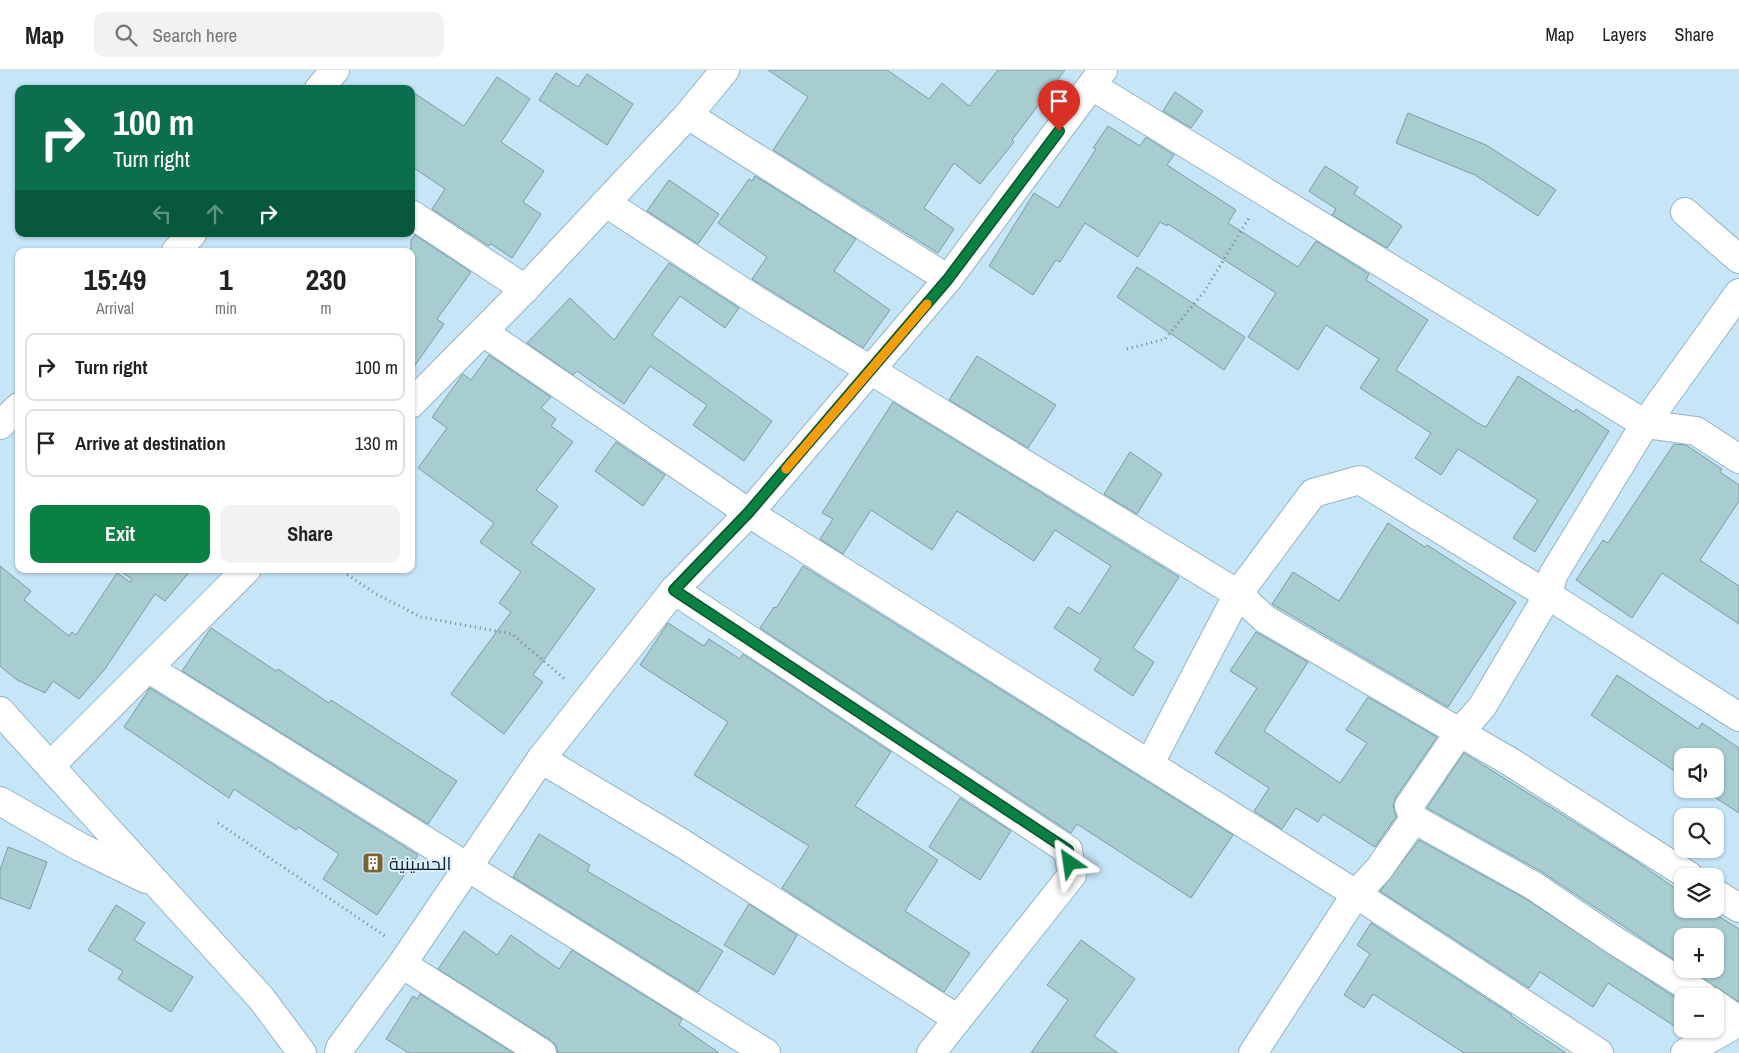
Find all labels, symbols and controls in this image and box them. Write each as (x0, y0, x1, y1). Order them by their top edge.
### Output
search box (94, 12, 444, 57)
text: Map (25, 19, 64, 51)
icon: search (112, 21, 140, 49)
text: Search here (152, 22, 237, 48)
text: Map (1546, 22, 1574, 47)
text: Layers (1602, 22, 1647, 47)
text: Share (1675, 22, 1714, 47)
pin (1038, 80, 1080, 131)
icon: arrive (1045, 87, 1073, 115)
text: 100 m (113, 99, 194, 146)
icon: right (30, 105, 95, 170)
text: Turn right (113, 144, 190, 174)
icon: left (148, 200, 176, 228)
icon: ahead (201, 200, 229, 228)
icon: right (254, 200, 282, 228)
text: 15:49 (84, 259, 146, 299)
text: 1 (219, 259, 233, 299)
text: 230 (305, 259, 346, 299)
text: Arrival (96, 297, 134, 319)
text: min (215, 297, 237, 319)
text: m (320, 297, 331, 319)
icon: right (32, 353, 60, 381)
text: Turn right (75, 354, 147, 380)
text: 100 m (355, 354, 398, 380)
icon: arrive (32, 429, 60, 457)
text: Arrive at destination (75, 430, 226, 456)
text: 130 m (355, 430, 398, 456)
button: Exit (30, 505, 210, 563)
button: Share (220, 505, 400, 563)
map controls (1674, 748, 1724, 1038)
button: sound (1674, 748, 1724, 798)
button: search (1674, 808, 1724, 858)
position arrow (1043, 836, 1095, 888)
building icon: الحسينية (361, 851, 385, 875)
place label: الحسينية (389, 851, 451, 876)
button: layers (1674, 868, 1724, 918)
button: + (1674, 928, 1724, 978)
button: − (1674, 988, 1724, 1038)

